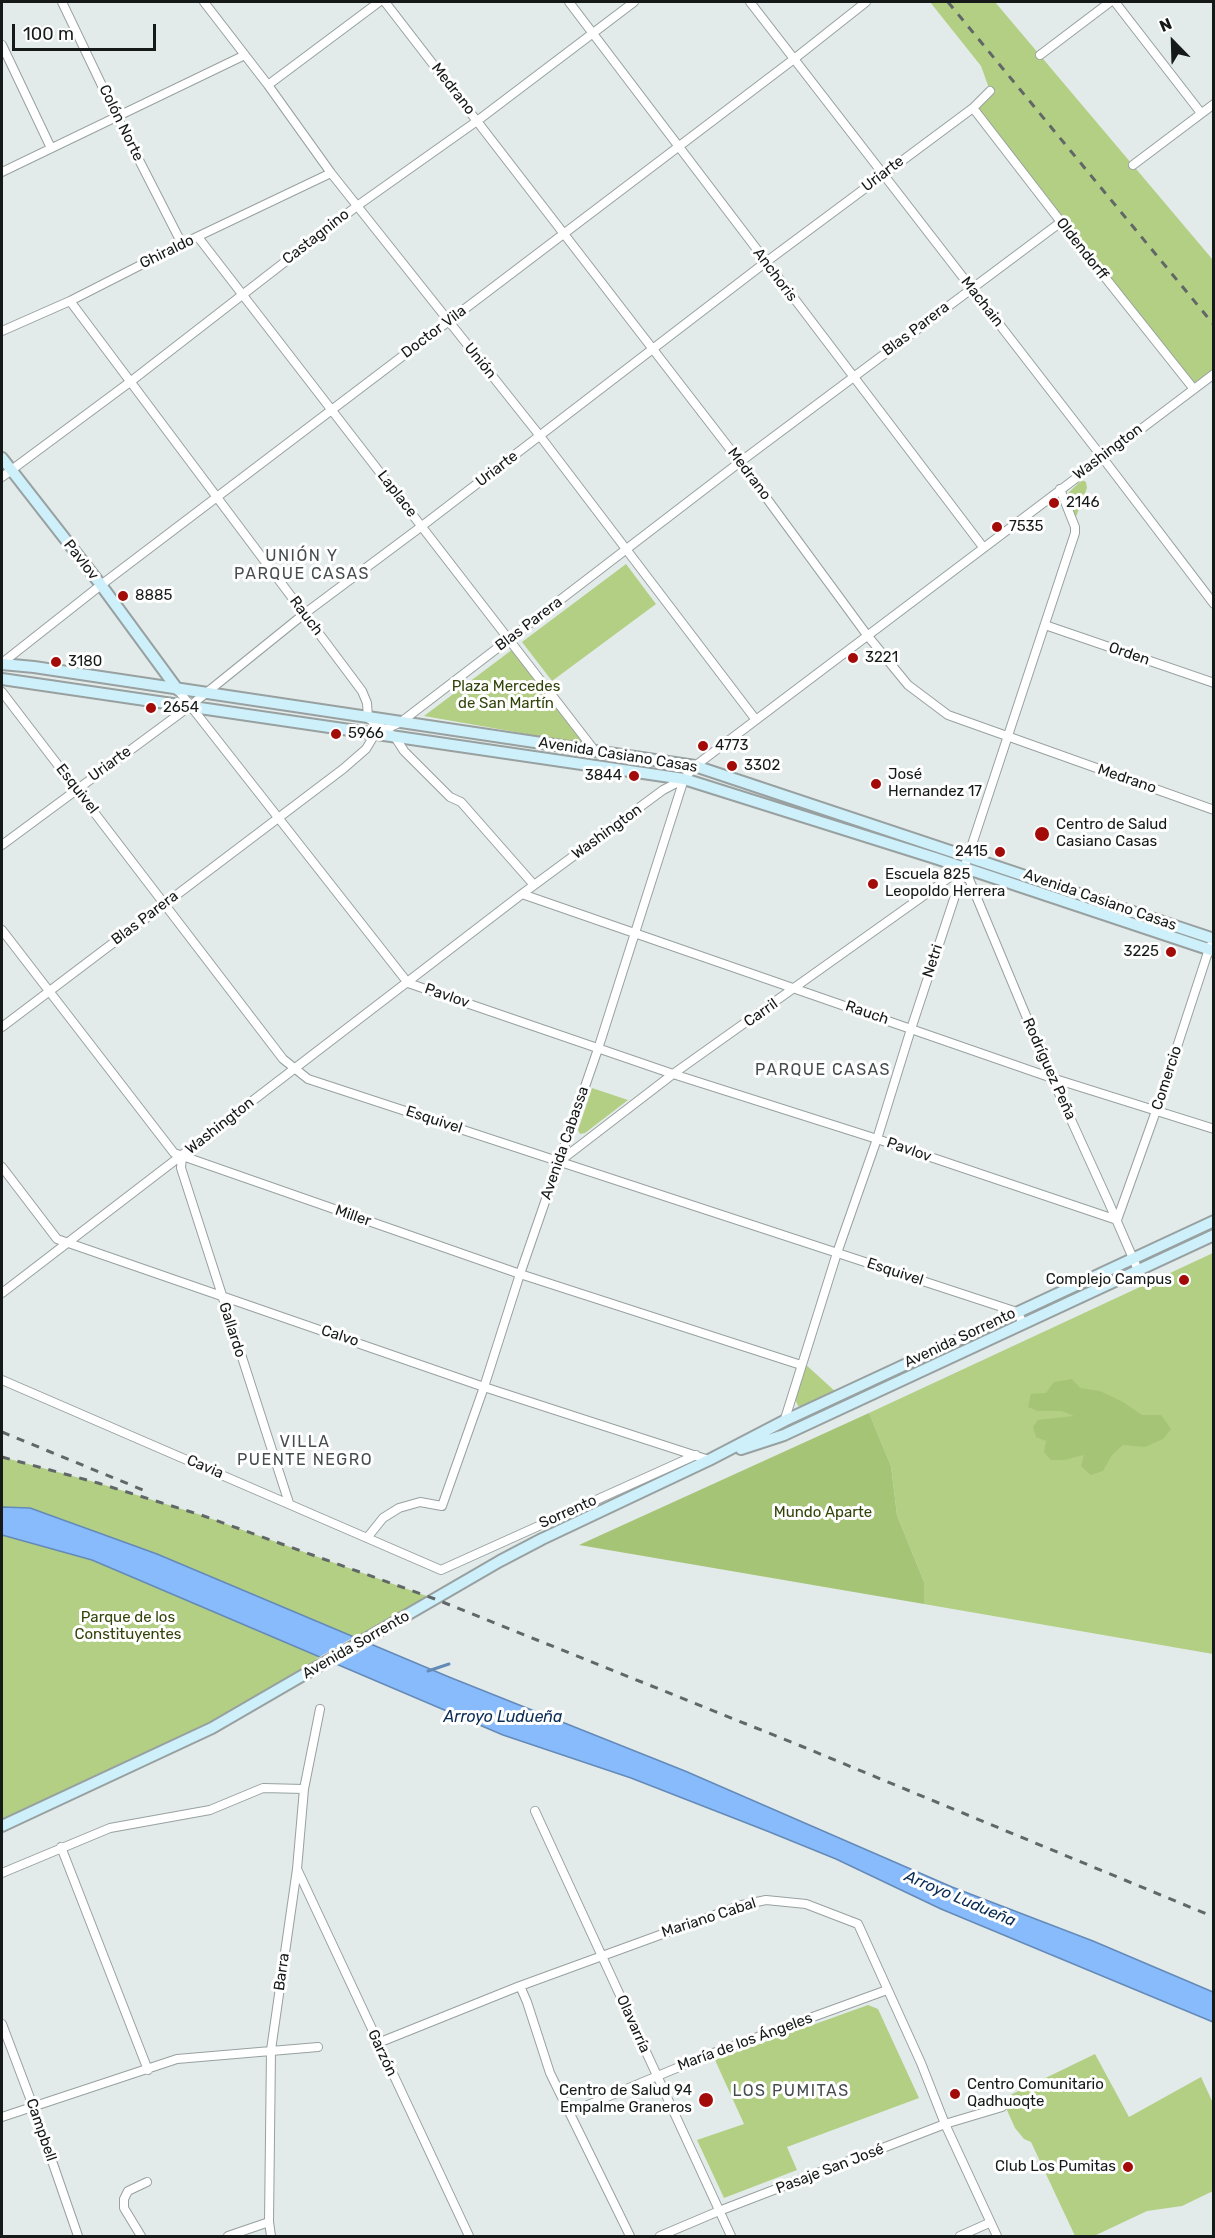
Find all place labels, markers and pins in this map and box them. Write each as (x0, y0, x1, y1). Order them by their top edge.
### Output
place label: 2146 (1066, 494, 1100, 512)
marker: 2146 (1047, 496, 1061, 510)
place label: 7535 (1009, 518, 1044, 536)
marker: 7535 (990, 520, 1004, 534)
place label: 8885 (135, 587, 173, 605)
marker: 8885 (116, 589, 130, 603)
place label: 3221 (865, 649, 898, 667)
marker: 3221 (846, 651, 860, 665)
place label: 3180 (68, 653, 102, 671)
marker: 3180 (49, 655, 63, 669)
place label: 2654 (163, 699, 199, 717)
marker: 2654 (144, 701, 158, 715)
place label: 5966 (348, 725, 384, 743)
marker: 5966 (329, 727, 343, 741)
place label: 4773 (715, 737, 748, 755)
marker: 4773 (696, 739, 710, 753)
place label: 3302 (744, 757, 780, 775)
marker: 3302 (725, 759, 739, 773)
place label: José Hernandez 17 (888, 766, 982, 801)
place label: 3844 (585, 767, 622, 785)
marker: 3844 (627, 769, 641, 783)
marker: José Hernandez 17 (869, 777, 883, 791)
place label: Centro de Salud Casiano Casas (1056, 816, 1167, 851)
marker: Centro de Salud Casiano Casas (1033, 825, 1051, 843)
place label: 2415 (955, 843, 988, 861)
marker: 2415 (993, 845, 1007, 859)
place label: Escuela 825 Leopoldo Herrera (885, 866, 1005, 901)
marker: Escuela 825 Leopoldo Herrera (866, 877, 880, 891)
place label: 3225 (1123, 943, 1159, 961)
marker: 3225 (1164, 945, 1178, 959)
place label: Complejo Campus (1046, 1271, 1172, 1289)
marker: Complejo Campus (1177, 1273, 1191, 1287)
place label: Centro Comunitario Qadhuoqte (967, 2076, 1104, 2111)
place label: Centro de Salud 94 Empalme Graneros (559, 2082, 692, 2117)
marker: Centro Comunitario Qadhuoqte (948, 2087, 962, 2101)
marker: Centro de Salud 94 Empalme Graneros (697, 2091, 715, 2109)
place label: Club Los Pumitas (995, 2158, 1116, 2176)
marker: Club Los Pumitas (1121, 2160, 1135, 2174)

